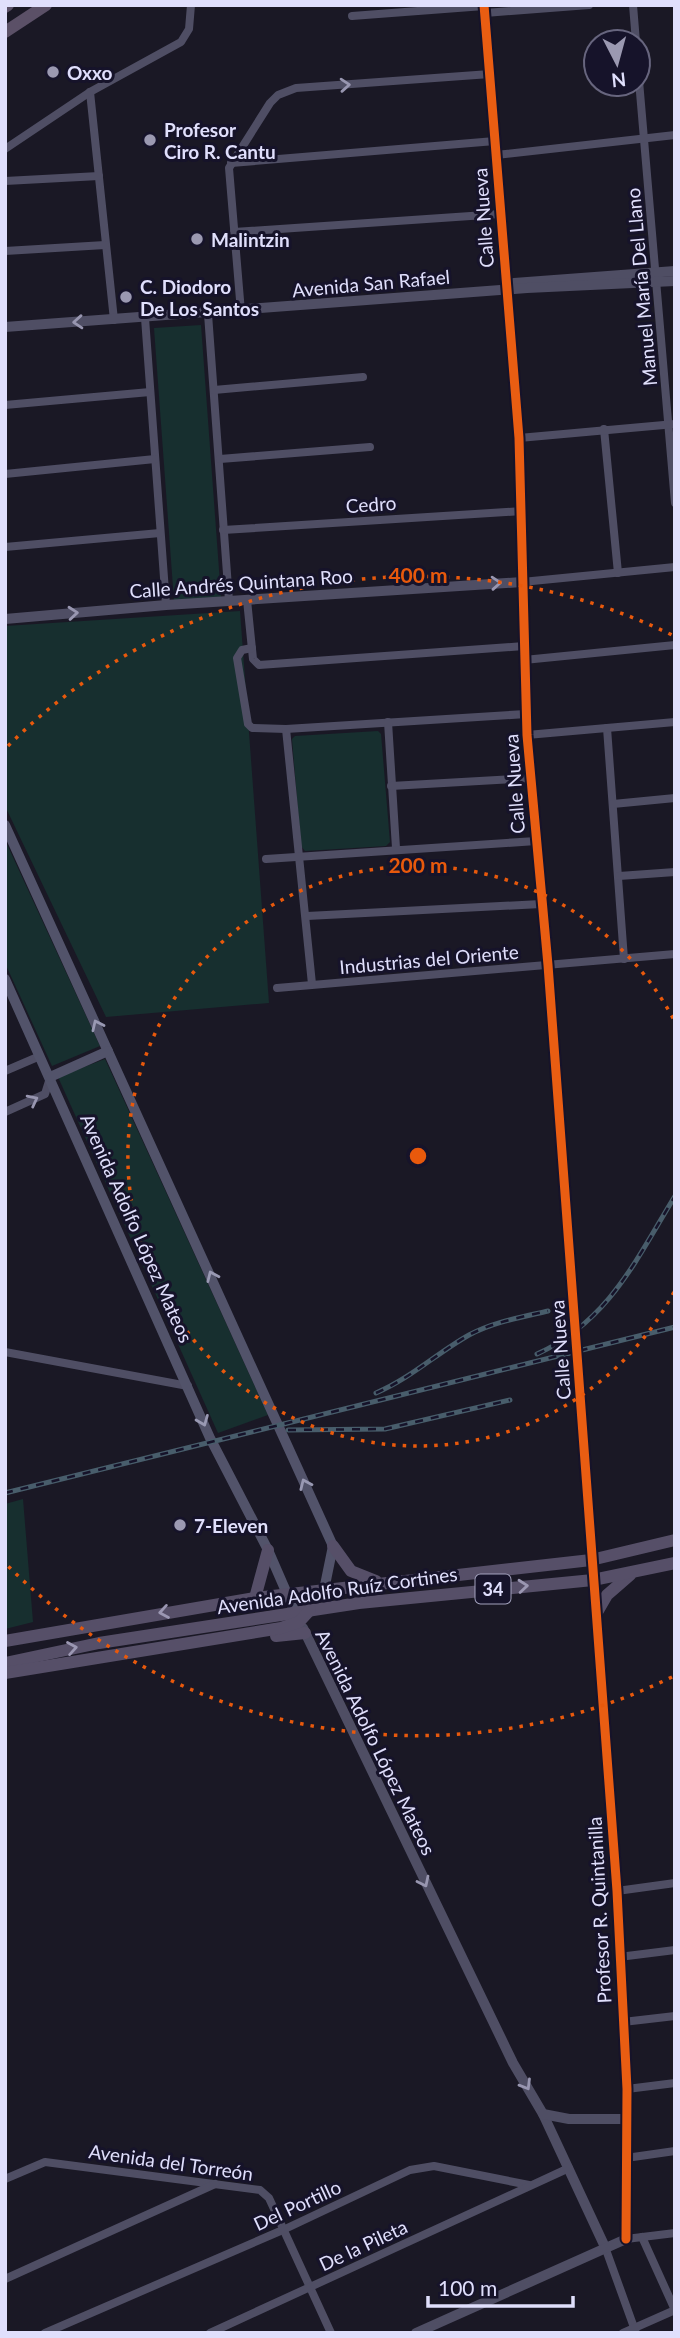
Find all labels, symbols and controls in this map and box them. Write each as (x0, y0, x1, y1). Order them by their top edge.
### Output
north arrow (582, 28, 652, 98)
place label: Oxxo (67, 61, 112, 84)
marker: Oxxo (45, 64, 61, 80)
text: N (610, 68, 627, 93)
one-way arrow (340, 77, 351, 92)
place label: Profesor Ciro R. Cantu (164, 118, 276, 163)
marker: Profesor Ciro R. Cantu (142, 132, 158, 148)
street label: Calle Nueva (468, 167, 498, 269)
street label: Manuel María Del Llano (621, 187, 661, 387)
place label: Malintzin (211, 228, 290, 251)
marker: Malintzin (189, 231, 205, 247)
street label: Avenida San Rafael (291, 265, 451, 301)
place label: C. Diodoro De Los Santos (140, 275, 259, 320)
marker: C. Diodoro De Los Santos (118, 289, 134, 305)
one-way arrow (72, 315, 83, 330)
street label: Cedro (345, 491, 397, 517)
text: 400 m (388, 562, 448, 587)
street label: Calle Andrés Quintana Roo (129, 564, 353, 602)
one-way arrow (490, 576, 501, 591)
one-way arrow (68, 606, 79, 621)
street label: Calle Nueva (499, 733, 529, 835)
text: 200 m (388, 852, 448, 877)
street label: Industrias del Oriente (338, 940, 520, 978)
one-way arrow (91, 1020, 105, 1032)
one-way arrow (26, 1094, 38, 1108)
street label: Avenida Adolfo López Mateos (76, 1110, 198, 1346)
centre of rings (406, 1144, 430, 1168)
one-way arrow (206, 1271, 220, 1283)
street label: Calle Nueva (545, 1299, 575, 1401)
one-way arrow (195, 1414, 209, 1427)
one-way arrow (299, 1479, 313, 1491)
place label: 7-Eleven (194, 1514, 268, 1537)
marker: 7-Eleven (172, 1517, 188, 1533)
street label: Avenida Adolfo Ruíz Cortines (215, 1562, 459, 1618)
road number: 34 (476, 1574, 510, 1604)
one-way arrow (518, 1579, 529, 1594)
one-way arrow (158, 1604, 170, 1619)
street label: Avenida Adolfo López Mateos (311, 1625, 441, 1859)
one-way arrow (66, 1641, 78, 1656)
street label: Profesor R. Quintanilla (583, 1816, 615, 2004)
one-way arrow (416, 1875, 430, 1887)
one-way arrow (518, 2078, 531, 2091)
street label: Avenida del Torreón (87, 2139, 255, 2185)
street label: Del Portillo (250, 2175, 344, 2235)
street label: De la Pileta (315, 2215, 411, 2275)
scale bar (428, 2264, 573, 2308)
text: 100 m (438, 2275, 497, 2300)

